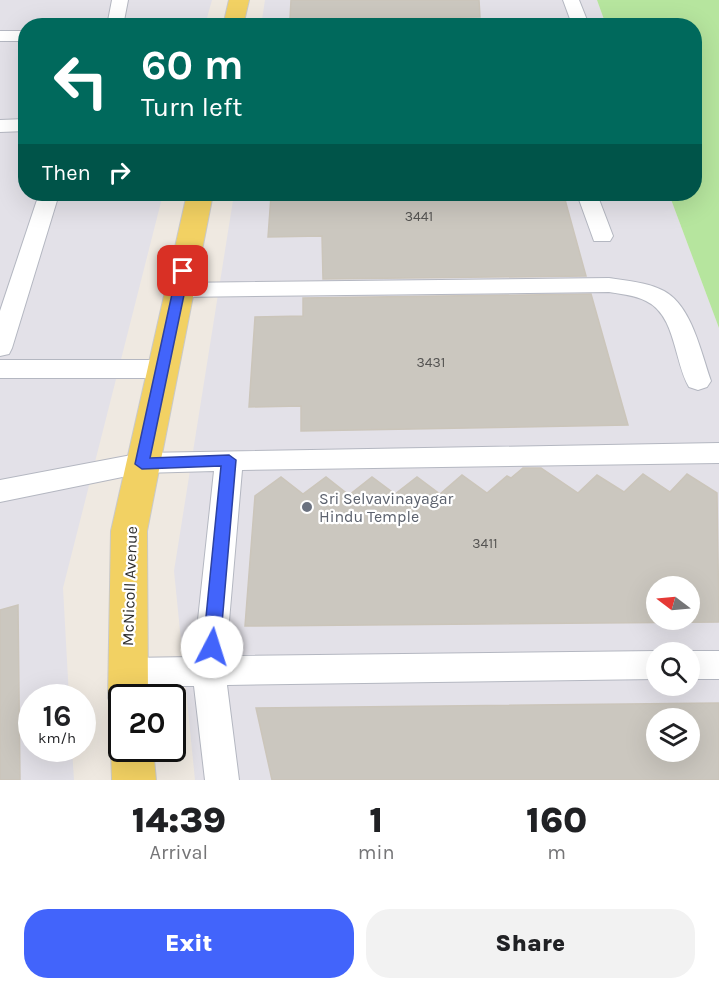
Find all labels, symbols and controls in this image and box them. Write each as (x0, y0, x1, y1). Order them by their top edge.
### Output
text: 60 m (141, 40, 244, 90)
icon: left (42, 42, 120, 120)
text: Turn left (141, 91, 242, 123)
icon: right (103, 156, 136, 189)
text: Then (42, 160, 91, 186)
house number: 3441 (405, 208, 433, 225)
pin (157, 245, 208, 296)
icon: arrive (166, 254, 199, 287)
house number: 3431 (417, 354, 445, 371)
place label: Sri Selvavinayagar Hindu Temple (319, 489, 454, 526)
marker: Sri Selvavinayagar Hindu Temple (300, 500, 314, 514)
street label: McNicoll Avenue (118, 526, 141, 646)
house number: 3411 (472, 535, 498, 552)
north arrow (646, 576, 700, 630)
map controls (646, 576, 700, 762)
position arrow (180, 615, 244, 679)
button: search (646, 642, 700, 696)
speed limit sign: 20 (108, 684, 186, 762)
text: 16 (43, 698, 71, 734)
button: layers (646, 708, 700, 762)
text: km/h (38, 729, 76, 747)
text: 14:39 (132, 799, 226, 841)
text: 1 (369, 799, 383, 841)
text: 160 (526, 799, 587, 841)
text: Arrival (150, 841, 208, 864)
text: min (358, 841, 394, 864)
text: m (547, 841, 566, 864)
button: Exit (24, 909, 354, 978)
button: Share (366, 909, 695, 978)

